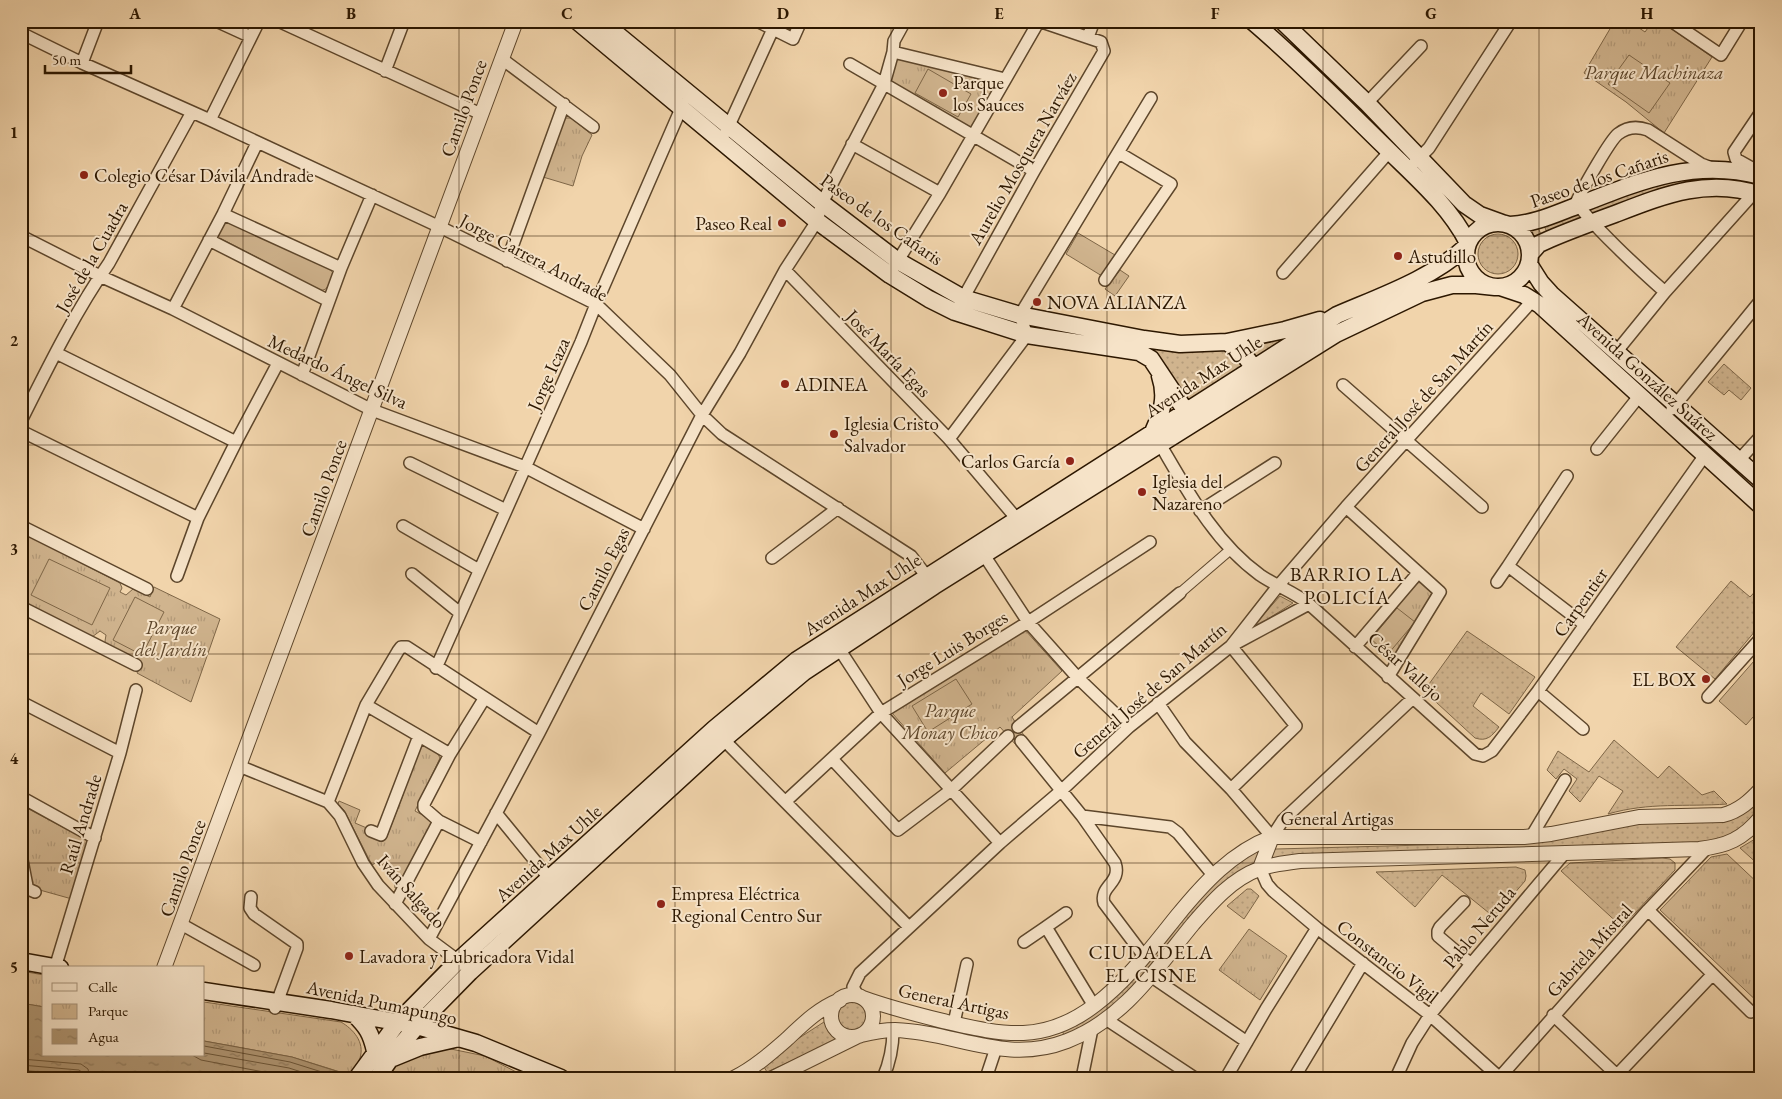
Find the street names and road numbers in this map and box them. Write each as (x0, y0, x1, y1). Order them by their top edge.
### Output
street label: Camilo Ponce (434, 56, 493, 160)
street label: Aurelio Mosquera Narváez (962, 66, 1083, 250)
street label: Paseo de los Cañaris (1527, 143, 1671, 214)
street label: Paseo de los Cañaris (815, 168, 948, 271)
street label: José de la Cuadra (48, 197, 134, 319)
street label: Jorge Carrera Andrade (454, 207, 612, 307)
street label: José María Egas (839, 303, 937, 403)
street label: Avenida González Suárez (1571, 306, 1724, 447)
street label: General José de San Martín (1348, 315, 1498, 478)
street label: Medardo Ángel Silva (264, 328, 412, 415)
street label: Avenida Max Uhle (1139, 329, 1267, 424)
street label: Jorge Icaza (520, 333, 576, 417)
street label: Camilo Ponce (294, 436, 353, 540)
street label: Camilo Egas (572, 523, 635, 615)
street label: Avenida Max Uhle (798, 547, 926, 642)
street label: Carpentier (1547, 562, 1614, 642)
street label: Jorge Luis Borges (890, 604, 1012, 693)
street label: General José de San Martín (1067, 616, 1232, 764)
street label: César Vallejo (1363, 626, 1449, 707)
street label: Raúl Andrade (53, 771, 108, 877)
street label: Avenida Max Uhle (489, 799, 607, 908)
street label: General Artigas (1280, 806, 1394, 831)
street label: Camilo Ponce (153, 816, 212, 920)
street label: Iván Salgado (372, 849, 452, 934)
street label: Pablo Neruda (1438, 881, 1521, 974)
street label: Gabriela Mistral (1541, 898, 1638, 1003)
street label: Constancio Vigil (1332, 914, 1444, 1009)
street label: Avenida Pumapungo (303, 974, 459, 1031)
street label: General Artigas (896, 978, 1012, 1025)

